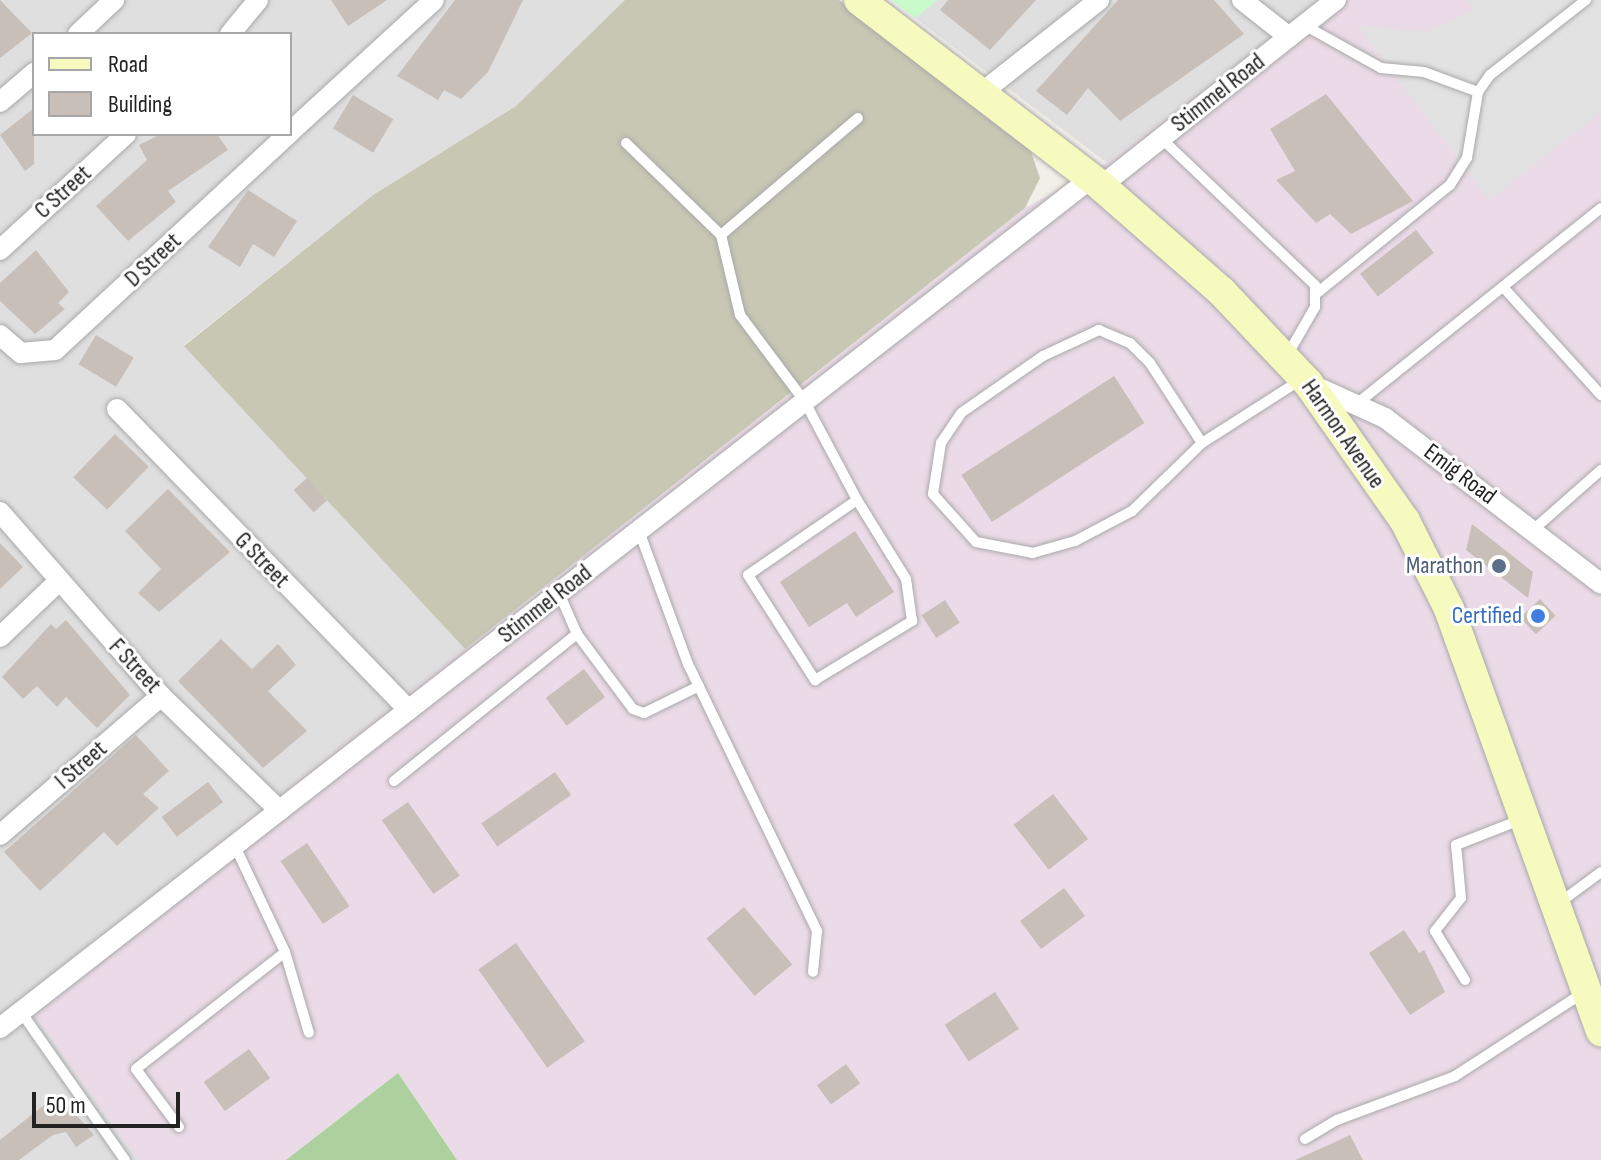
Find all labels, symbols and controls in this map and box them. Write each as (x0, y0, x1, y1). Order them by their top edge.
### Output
legend (32, 32, 292, 136)
street label: Stimmel Road (1165, 48, 1271, 138)
text: Road (108, 50, 148, 79)
text: Building (108, 90, 172, 119)
street label: C Street (29, 159, 97, 225)
street label: D Street (119, 227, 187, 293)
street label: Harmon Avenue (1295, 374, 1391, 494)
street label: Emig Road (1418, 437, 1502, 511)
street label: G Street (229, 526, 295, 594)
place label: Marathon (1406, 552, 1483, 580)
marker: Marathon (1490, 557, 1508, 575)
street label: Stimmel Road (492, 559, 598, 649)
place label: Certified (1452, 602, 1522, 630)
marker: Certified (1529, 607, 1547, 625)
street label: F Street (103, 633, 167, 699)
street label: I Street (49, 735, 113, 795)
scale bar (36, 1076, 184, 1126)
text: 50 m (46, 1091, 86, 1120)

